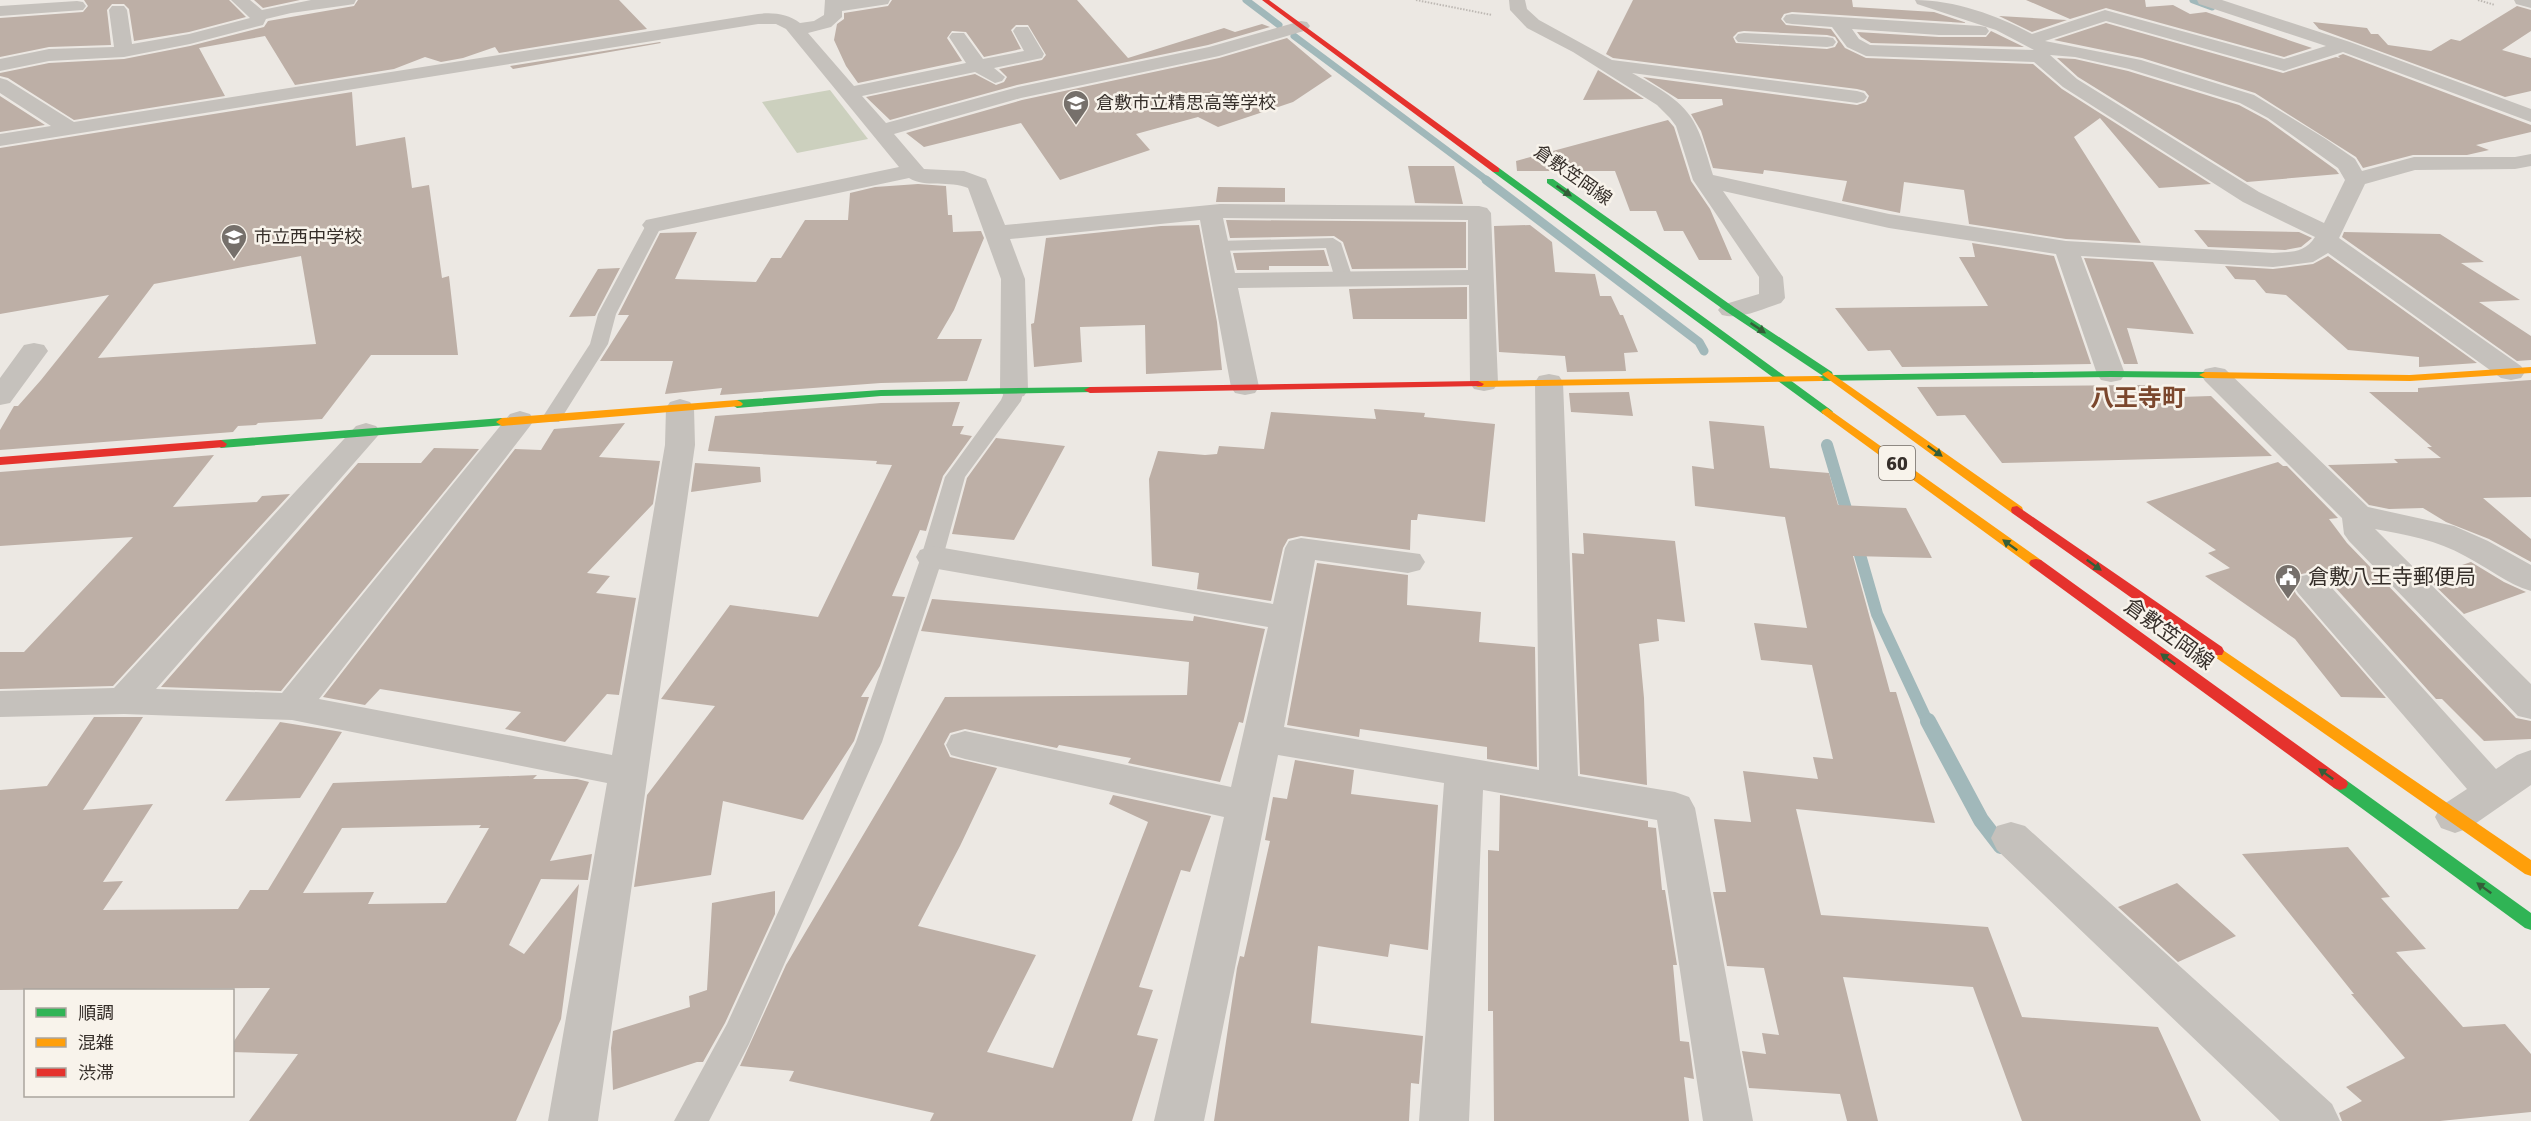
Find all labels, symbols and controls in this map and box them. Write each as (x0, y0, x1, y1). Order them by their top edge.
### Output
school or university icon: 倉敷市立精思高等学校 (1061, 88, 1091, 126)
place label: 倉敷市立精思高等学校 (1096, 92, 1276, 114)
street label: 倉敷笠岡線 (1530, 140, 1616, 210)
one-way arrow (1556, 185, 1572, 197)
school or university icon: 市立西中学校 (219, 222, 249, 260)
place label: 市立西中学校 (254, 226, 362, 248)
one-way arrow (1750, 322, 1767, 333)
district label: 八王寺町 (2090, 383, 2186, 413)
one-way arrow (1927, 445, 1943, 457)
road number: 60 (1879, 446, 1915, 480)
one-way arrow (2003, 539, 2019, 551)
one-way arrow (2085, 559, 2101, 571)
public building icon: 倉敷八王寺郵便局 (2273, 562, 2303, 600)
place label: 倉敷八王寺郵便局 (2308, 564, 2476, 590)
street label: 倉敷笠岡線 (2119, 593, 2219, 675)
one-way arrow (2161, 653, 2177, 665)
one-way arrow (2318, 768, 2334, 780)
one-way arrow (2476, 882, 2492, 894)
legend (24, 989, 234, 1097)
text: 順調 (78, 1002, 114, 1024)
text: 混雑 (78, 1032, 114, 1054)
text: 渋滞 (78, 1062, 114, 1084)

